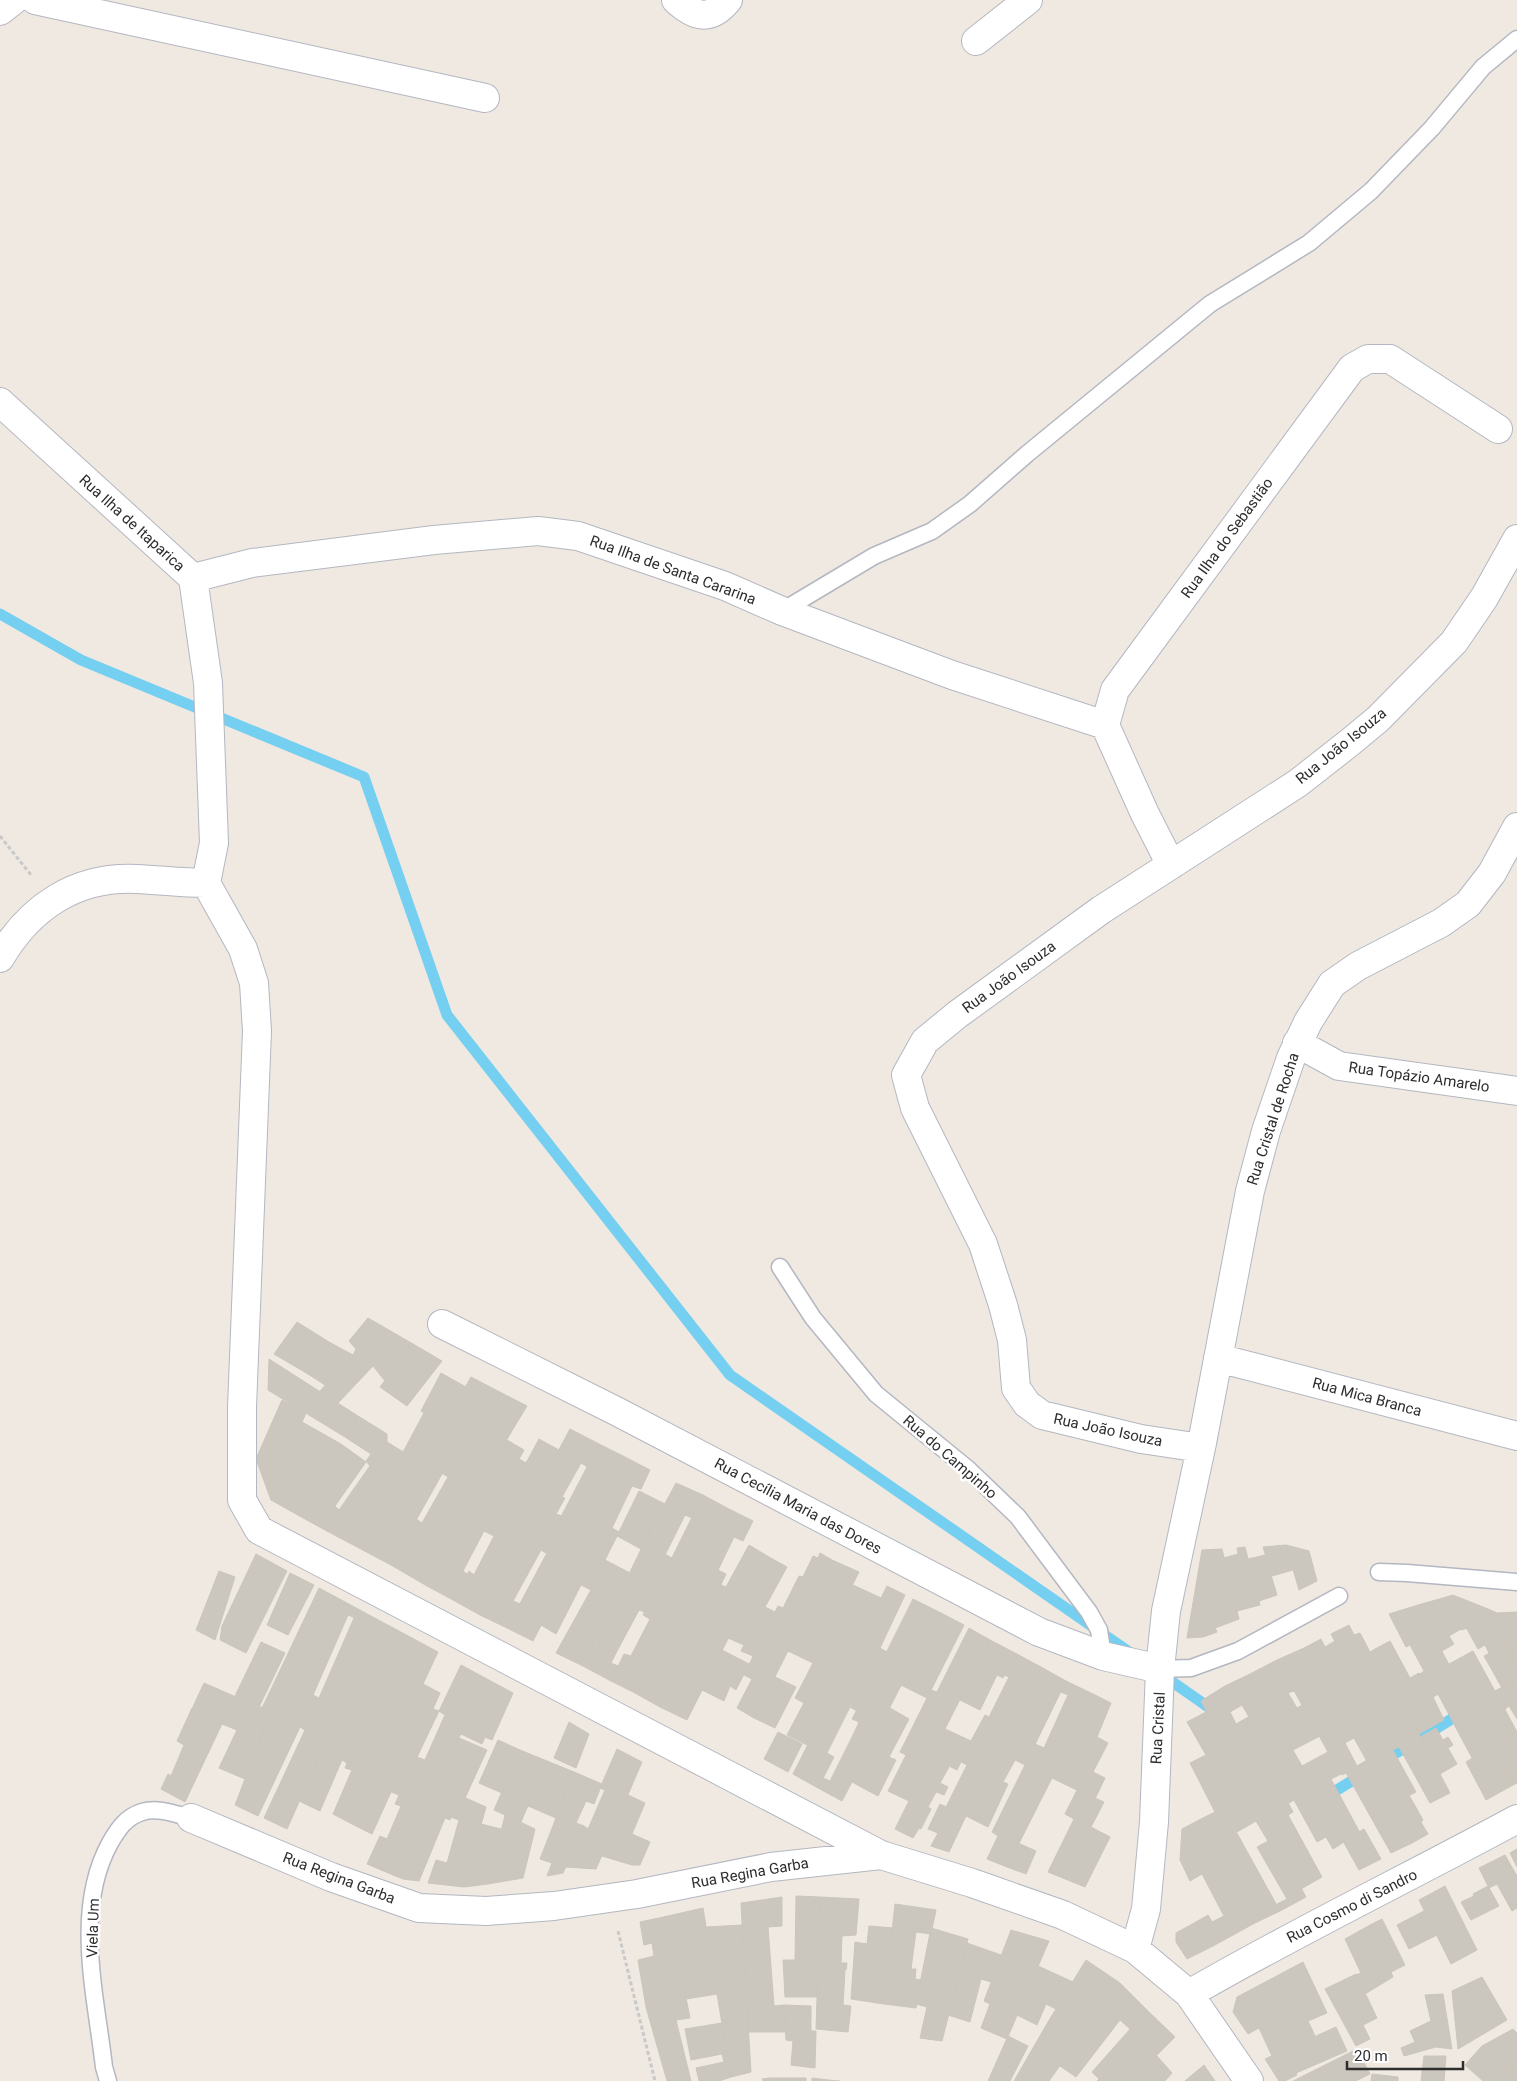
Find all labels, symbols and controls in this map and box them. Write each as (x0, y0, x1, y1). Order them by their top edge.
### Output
street label: Rua Ilha de Itaparica (75, 471, 189, 575)
street label: Rua Ilha do Sebastião (1177, 474, 1277, 602)
street label: Rua Ilha de Santa Cararina (587, 532, 759, 608)
street label: Rua João Isouza (1292, 704, 1390, 788)
street label: Rua João Isouza (959, 937, 1059, 1017)
street label: Rua Cristal de Rocha (1243, 1050, 1303, 1188)
street label: Rua Topázio Amarelo (1347, 1058, 1491, 1096)
street label: Rua Mica Branca (1310, 1374, 1424, 1420)
street label: Rua João Isouza (1052, 1410, 1164, 1450)
street label: Rua do Campinho (899, 1411, 1001, 1503)
street label: Rua Cecília Maria das Dores (711, 1454, 885, 1558)
street label: Rua Cristal (1147, 1691, 1169, 1765)
street label: Rua Regina Garba (280, 1848, 398, 1908)
street label: Rua Regina Garba (690, 1854, 810, 1892)
street label: Rua Cosmo di Sandro (1284, 1865, 1420, 1947)
street label: Viela Um (83, 1898, 103, 1958)
scale bar (1347, 2038, 1463, 2070)
text: 20 m (1354, 2047, 1388, 2065)

